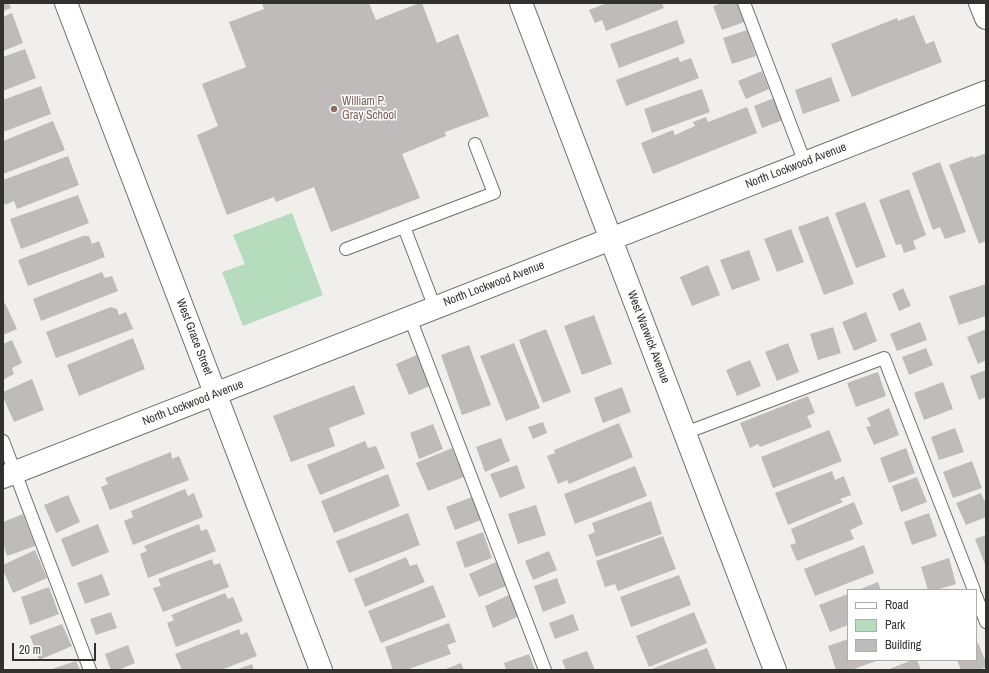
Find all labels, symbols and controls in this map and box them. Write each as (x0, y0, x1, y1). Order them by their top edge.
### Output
place label: William P. Gray School (342, 95, 396, 123)
marker: William P. Gray School (329, 104, 339, 114)
street label: North Lockwood Avenue (743, 140, 849, 192)
street label: North Lockwood Avenue (441, 258, 547, 310)
street label: West Warwick Avenue (624, 289, 672, 385)
street label: West Grace Street (173, 297, 215, 377)
street label: North Lockwood Avenue (140, 377, 246, 429)
legend (847, 589, 977, 661)
text: Road (885, 597, 909, 613)
text: Park (885, 617, 905, 633)
scale bar (14, 635, 98, 661)
text: Building (885, 637, 921, 653)
text: 20 m (19, 642, 41, 658)

